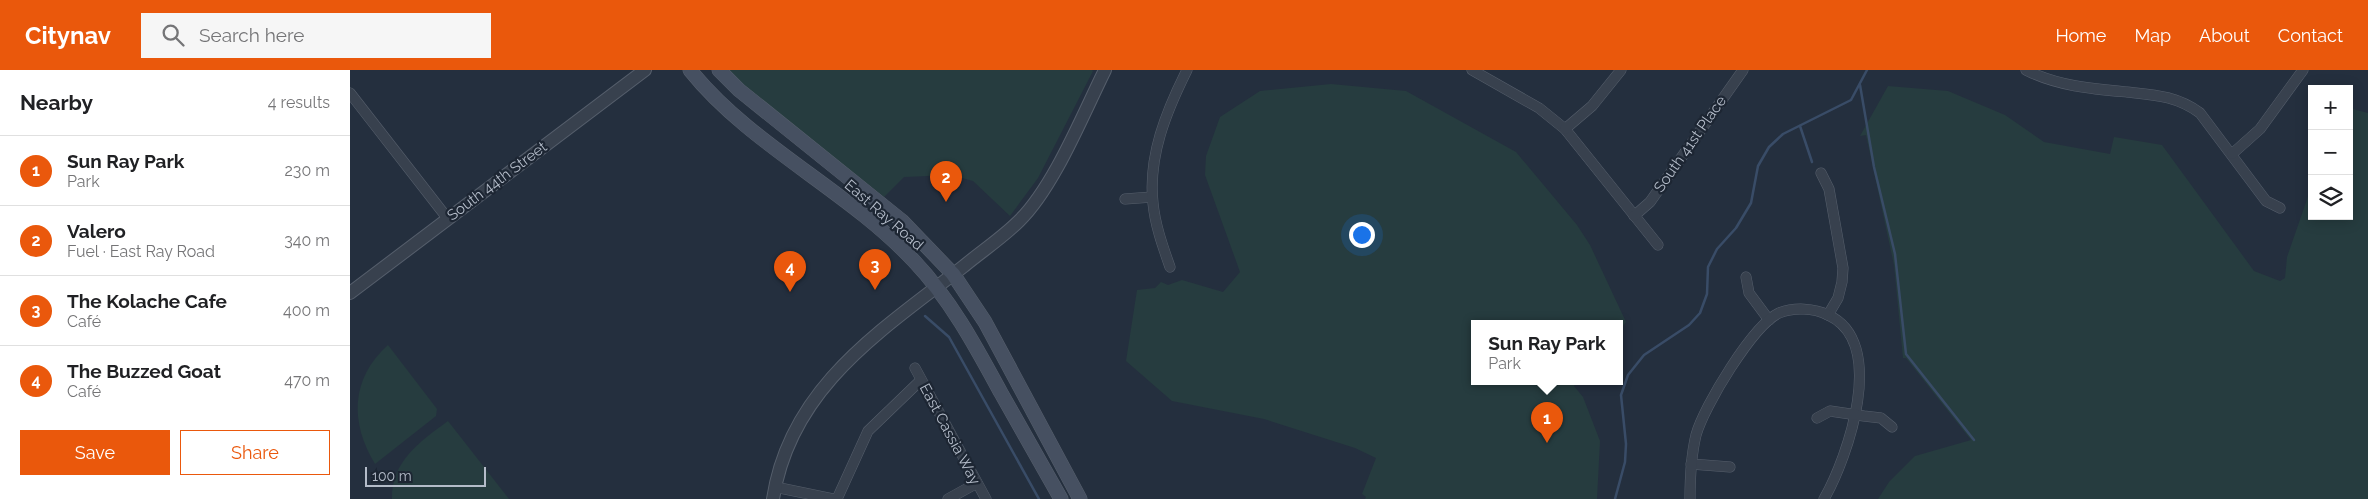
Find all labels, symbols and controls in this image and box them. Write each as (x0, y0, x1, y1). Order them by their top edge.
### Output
search box (141, 13, 491, 58)
text: Citynav (25, 21, 111, 50)
icon: search (159, 21, 187, 49)
text: Search here (199, 24, 304, 46)
text: Home (2055, 25, 2106, 46)
text: Map (2134, 25, 2171, 46)
text: About (2199, 25, 2250, 46)
text: Contact (2278, 25, 2343, 46)
map controls (2308, 85, 2353, 220)
button: + (2308, 85, 2353, 130)
text: Nearby (20, 90, 93, 115)
street label: South 41st Place (1650, 92, 1730, 196)
text: 4 results (268, 93, 330, 112)
button: − (2308, 130, 2353, 175)
street label: South 44th Street (444, 138, 550, 224)
text: Sun Ray Park (67, 150, 184, 172)
text: 1 (32, 161, 40, 180)
text: 230 m (285, 161, 330, 180)
pin: 2 (930, 161, 962, 202)
text: Park (67, 172, 100, 191)
button: layers (2308, 175, 2353, 220)
street label: East Ray Road (841, 176, 927, 254)
text: Valero (67, 220, 126, 242)
your location (1349, 222, 1375, 248)
text: 2 (31, 231, 41, 250)
text: 340 m (284, 231, 330, 250)
text: Fuel · East Ray Road (67, 242, 215, 261)
pin: 3 (859, 249, 891, 290)
pin: 4 (774, 251, 806, 292)
text: The Kolache Cafe (67, 290, 227, 312)
text: 3 (32, 301, 40, 320)
text: 400 m (283, 301, 330, 320)
text: Café (67, 312, 101, 331)
popup (1471, 320, 1623, 385)
text: Sun Ray Park (1488, 332, 1606, 354)
text: Park (1488, 354, 1521, 373)
text: The Buzzed Goat (67, 360, 221, 382)
text: 4 (31, 371, 41, 390)
text: 470 m (284, 371, 330, 390)
street label: East Cassia Way (916, 380, 984, 488)
text: Café (67, 382, 101, 401)
pin: 1 (1531, 402, 1563, 443)
button: Save (20, 430, 170, 475)
button: Share (180, 430, 330, 475)
scale bar (365, 464, 486, 487)
text: 100 m (372, 468, 412, 484)

